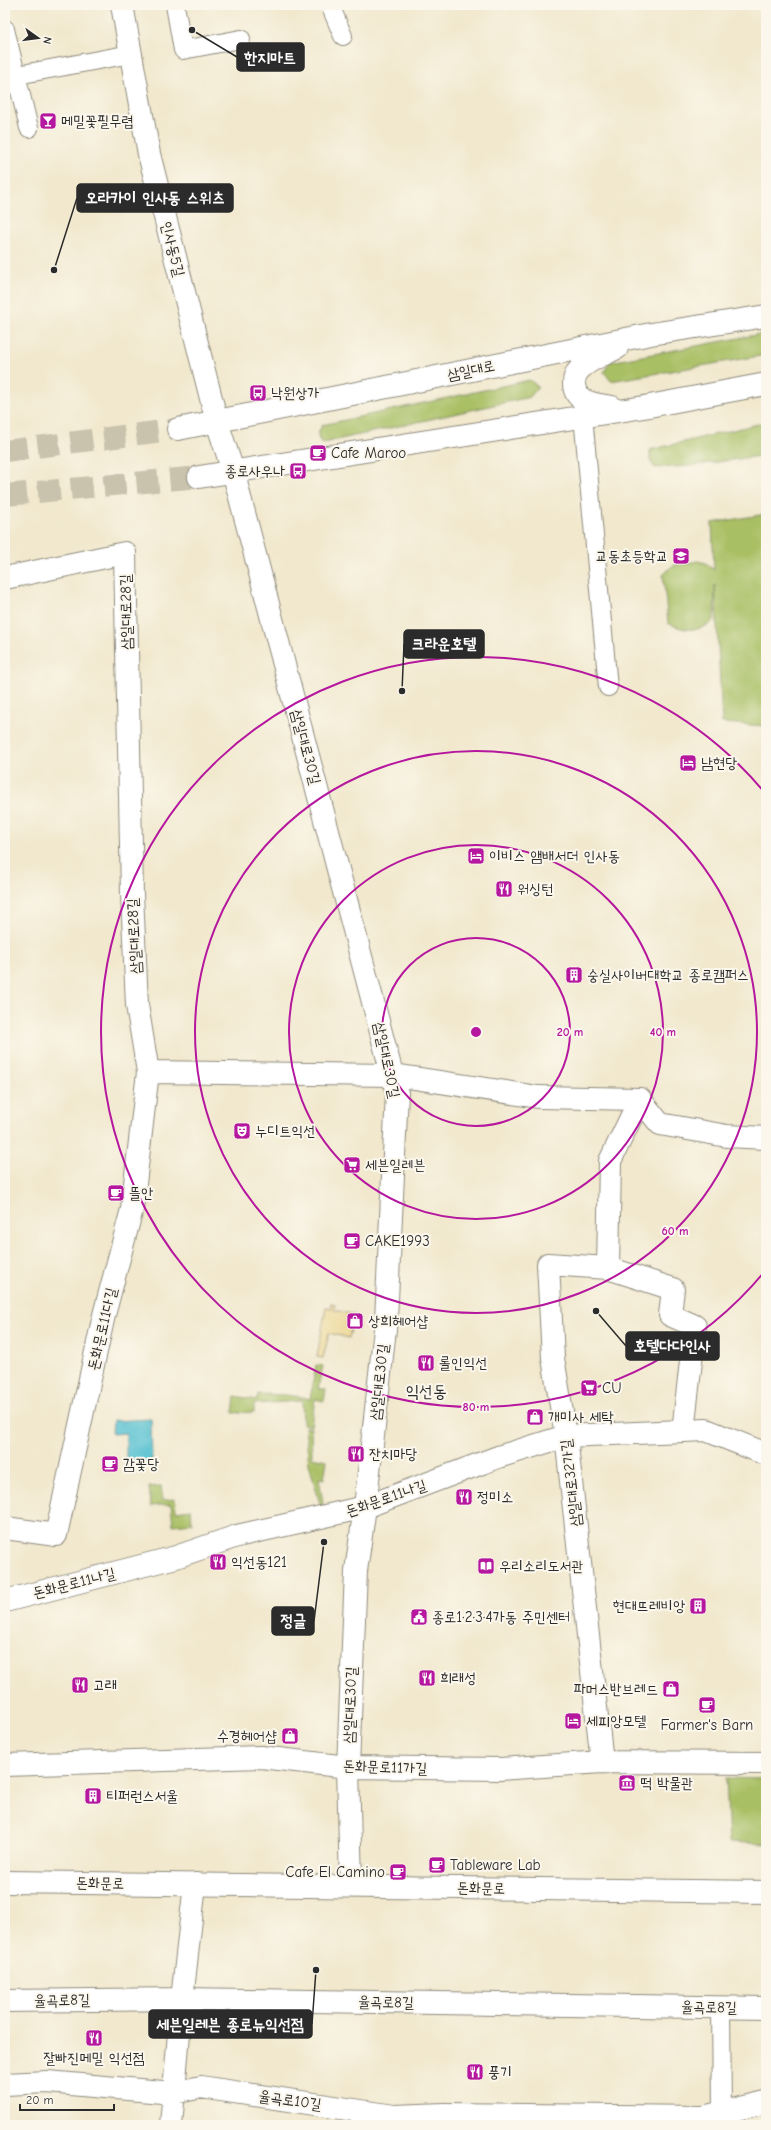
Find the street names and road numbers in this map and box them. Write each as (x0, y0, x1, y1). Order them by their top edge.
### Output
street label: 인사동5길 (157, 219, 189, 279)
street label: 삼일대로 (446, 356, 496, 384)
street label: 삼일대로28길 (116, 574, 136, 650)
street label: 삼일대로30길 (287, 707, 325, 787)
street label: 삼일대로28길 (123, 898, 145, 974)
street label: 삼일대로30길 (370, 1020, 404, 1100)
street label: 돈화문로11다길 (84, 1286, 120, 1372)
street label: 삼일대로30길 (366, 1343, 392, 1421)
street label: 삼일대로32가길 (557, 1438, 585, 1528)
street label: 돈화문로11나길 (343, 1476, 429, 1520)
street label: 돈화문로11나길 (31, 1564, 117, 1602)
street label: 삼일대로30길 (340, 1666, 360, 1744)
street label: 돈화문로11가길 (343, 1757, 427, 1777)
street label: 돈화문로 (76, 1874, 124, 1892)
street label: 돈화문로 (457, 1879, 505, 1897)
street label: 율곡로8길 (34, 1991, 90, 2009)
street label: 율곡로8길 (358, 1993, 414, 2011)
street label: 율곡로8길 (681, 1998, 737, 2016)
street label: 율곡로10길 (257, 2087, 323, 2113)

